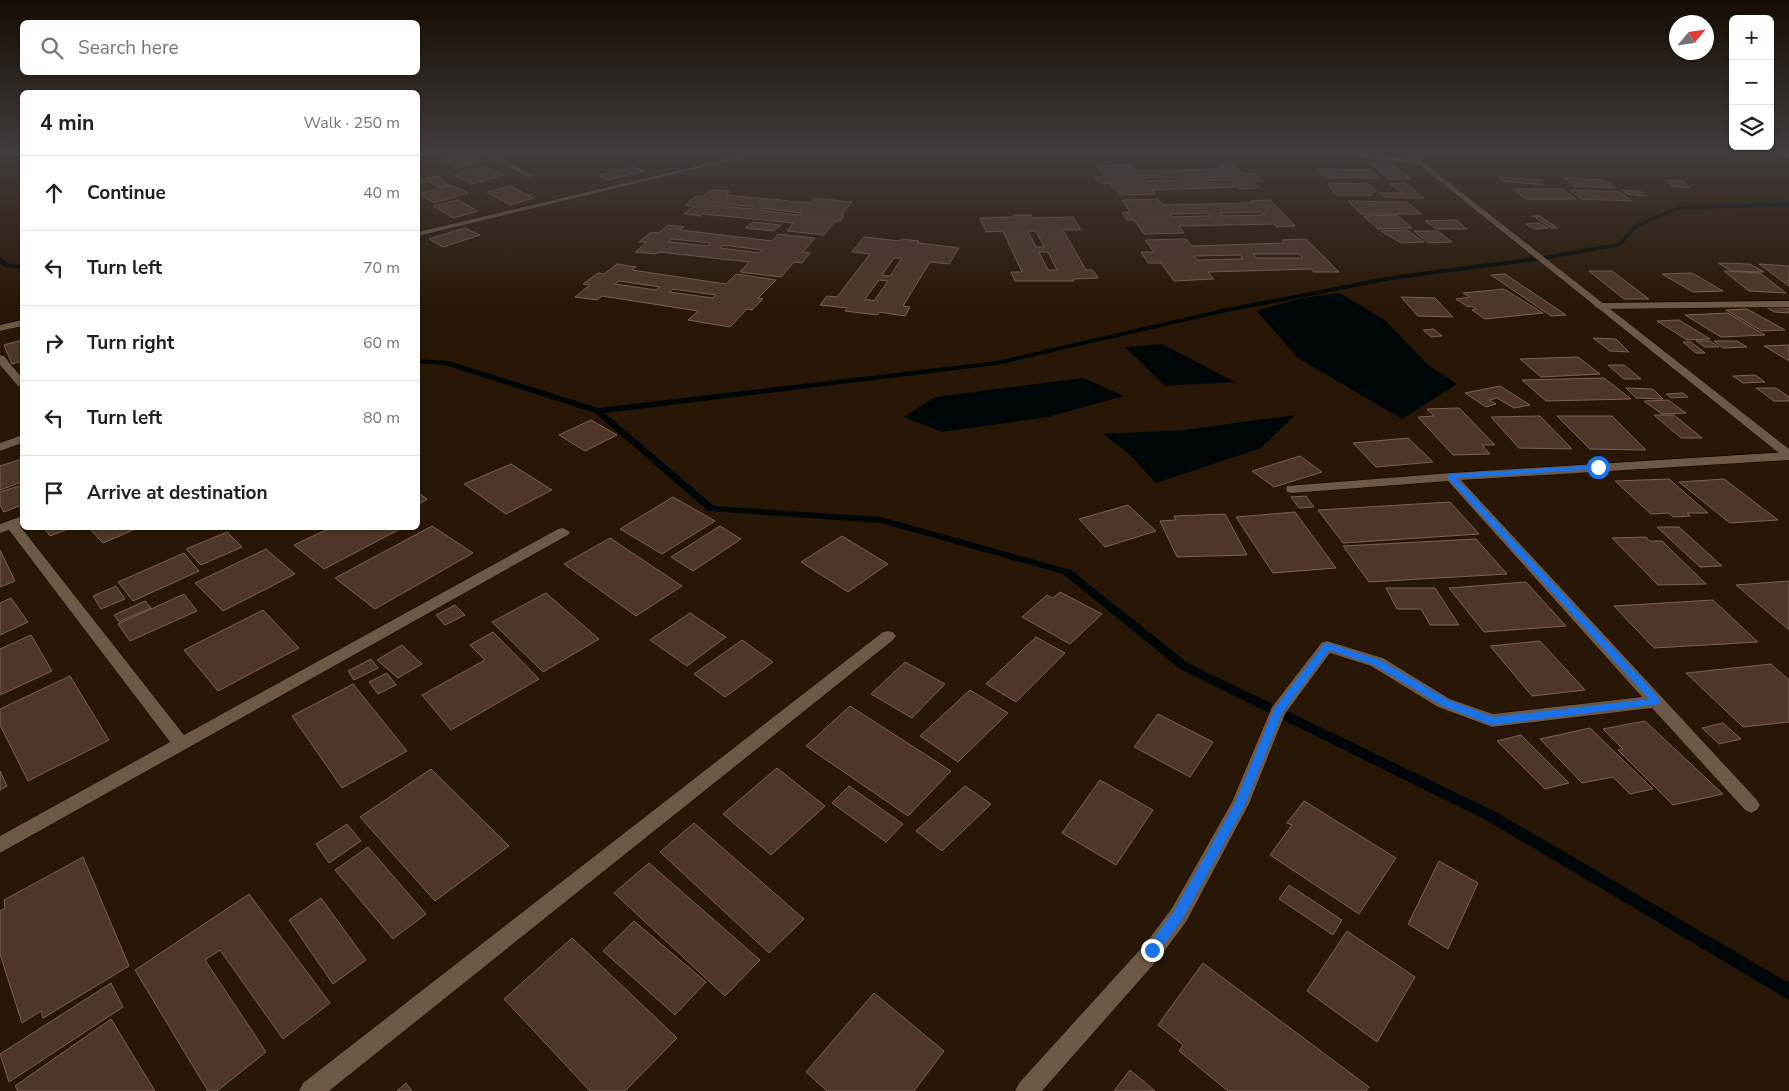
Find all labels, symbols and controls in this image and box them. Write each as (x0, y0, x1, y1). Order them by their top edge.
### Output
north arrow (1669, 15, 1714, 60)
map controls (1729, 15, 1774, 150)
button: + (1729, 15, 1774, 60)
search box (20, 20, 420, 75)
icon: search (38, 34, 66, 62)
text: Search here (78, 35, 179, 61)
button: − (1729, 60, 1774, 105)
button: layers (1729, 105, 1774, 150)
text: 4 min (40, 109, 94, 137)
text: Walk · 250 m (304, 112, 400, 134)
icon: ahead (40, 179, 68, 207)
text: Continue (87, 180, 166, 206)
text: 40 m (363, 182, 400, 204)
icon: left (40, 254, 68, 282)
text: Turn left (87, 255, 162, 281)
text: 70 m (363, 257, 400, 279)
icon: right (40, 329, 68, 357)
text: Turn right (87, 330, 174, 356)
text: 60 m (363, 332, 400, 354)
icon: left (40, 404, 68, 432)
text: Turn left (87, 405, 162, 431)
text: 80 m (363, 407, 400, 429)
route start (1587, 456, 1610, 479)
icon: arrive (40, 479, 68, 507)
text: Arrive at destination (87, 480, 268, 506)
route end (1141, 939, 1164, 962)

